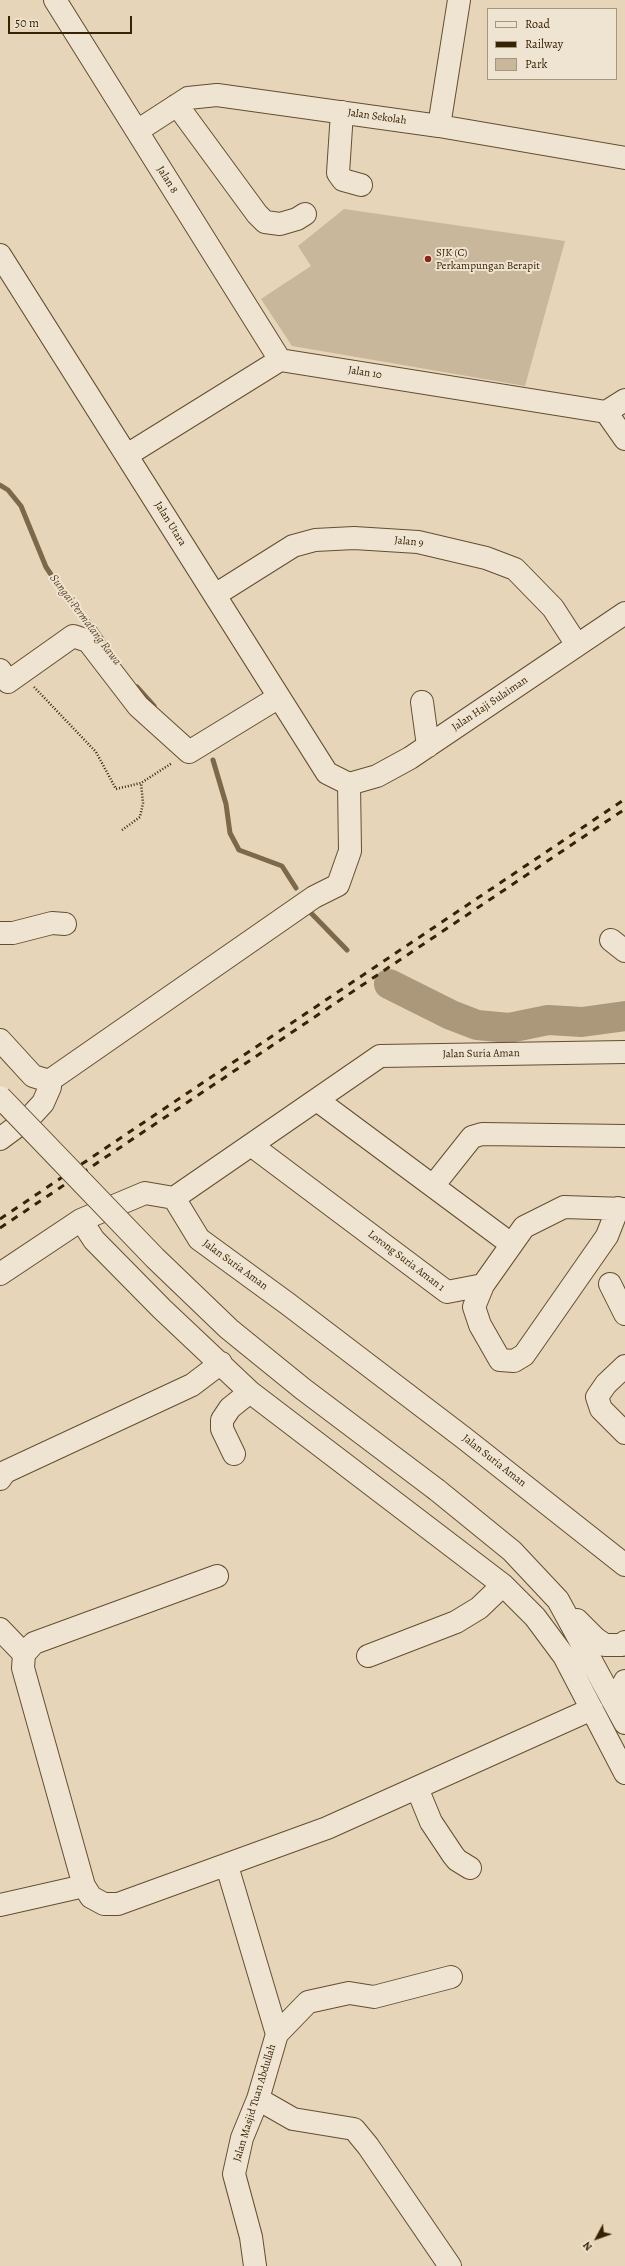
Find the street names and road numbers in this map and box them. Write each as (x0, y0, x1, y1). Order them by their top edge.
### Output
street label: Jalan Sekolah (347, 106, 407, 128)
street label: Jalan 8 (154, 164, 180, 196)
street label: Jalan 10 (347, 364, 383, 382)
street label: Jalan Utara (151, 499, 189, 549)
street label: Jalan 9 (394, 534, 424, 550)
street label: Jalan Haji Sulaiman (450, 674, 530, 734)
street label: Jalan Suria Aman (442, 1047, 520, 1061)
street label: Lorong Suria Aman 1 (365, 1228, 447, 1294)
street label: Jalan Suria Aman (200, 1237, 270, 1293)
street label: Jalan Suria Aman (459, 1432, 529, 1490)
street label: Jalan Masjid Tuan Abdullah (231, 2043, 279, 2163)

